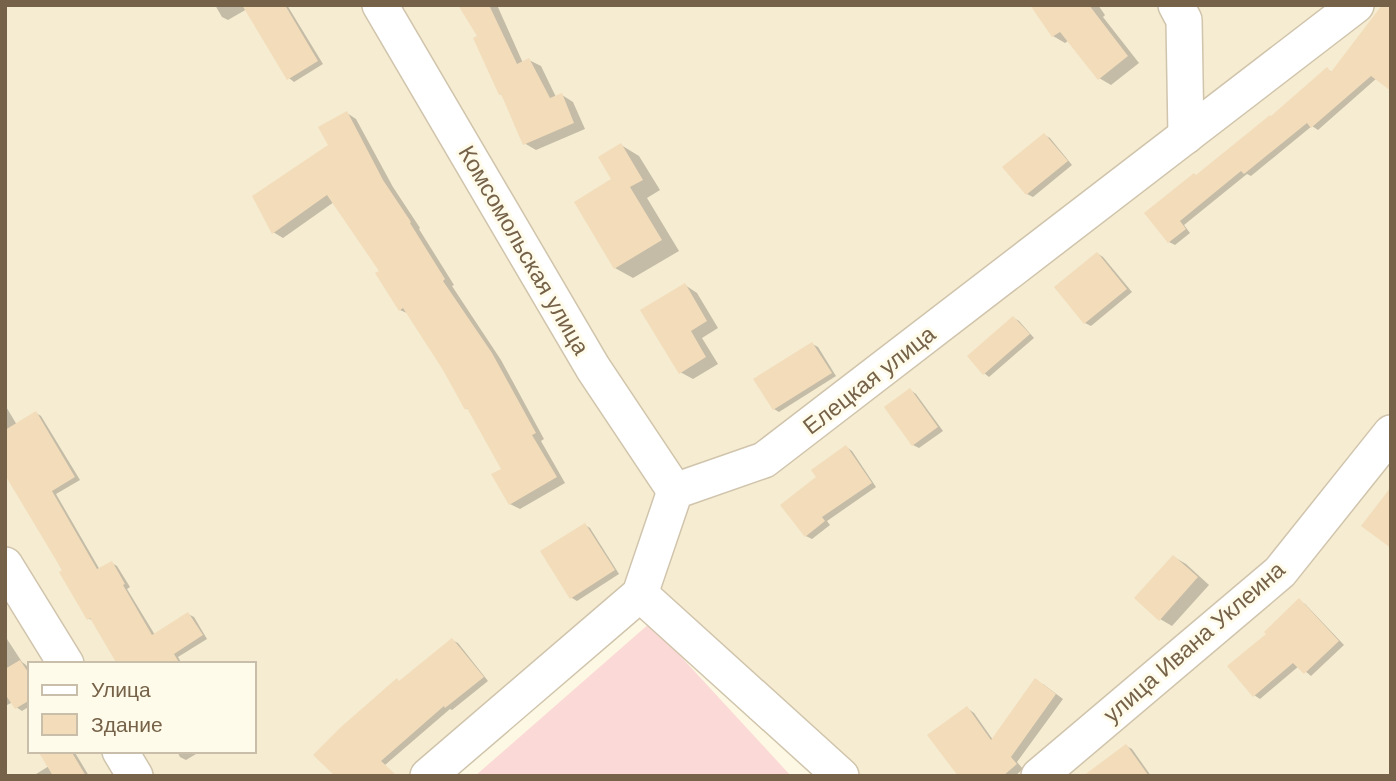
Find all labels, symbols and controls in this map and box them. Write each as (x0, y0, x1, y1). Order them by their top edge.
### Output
street label: Комсомольская улица (453, 141, 595, 359)
street label: Елецкая улица (798, 320, 940, 440)
street label: улица Ивана Уклеина (1098, 556, 1290, 728)
legend (28, 662, 256, 753)
text: Улица (91, 678, 151, 701)
text: Здание (91, 713, 163, 736)

